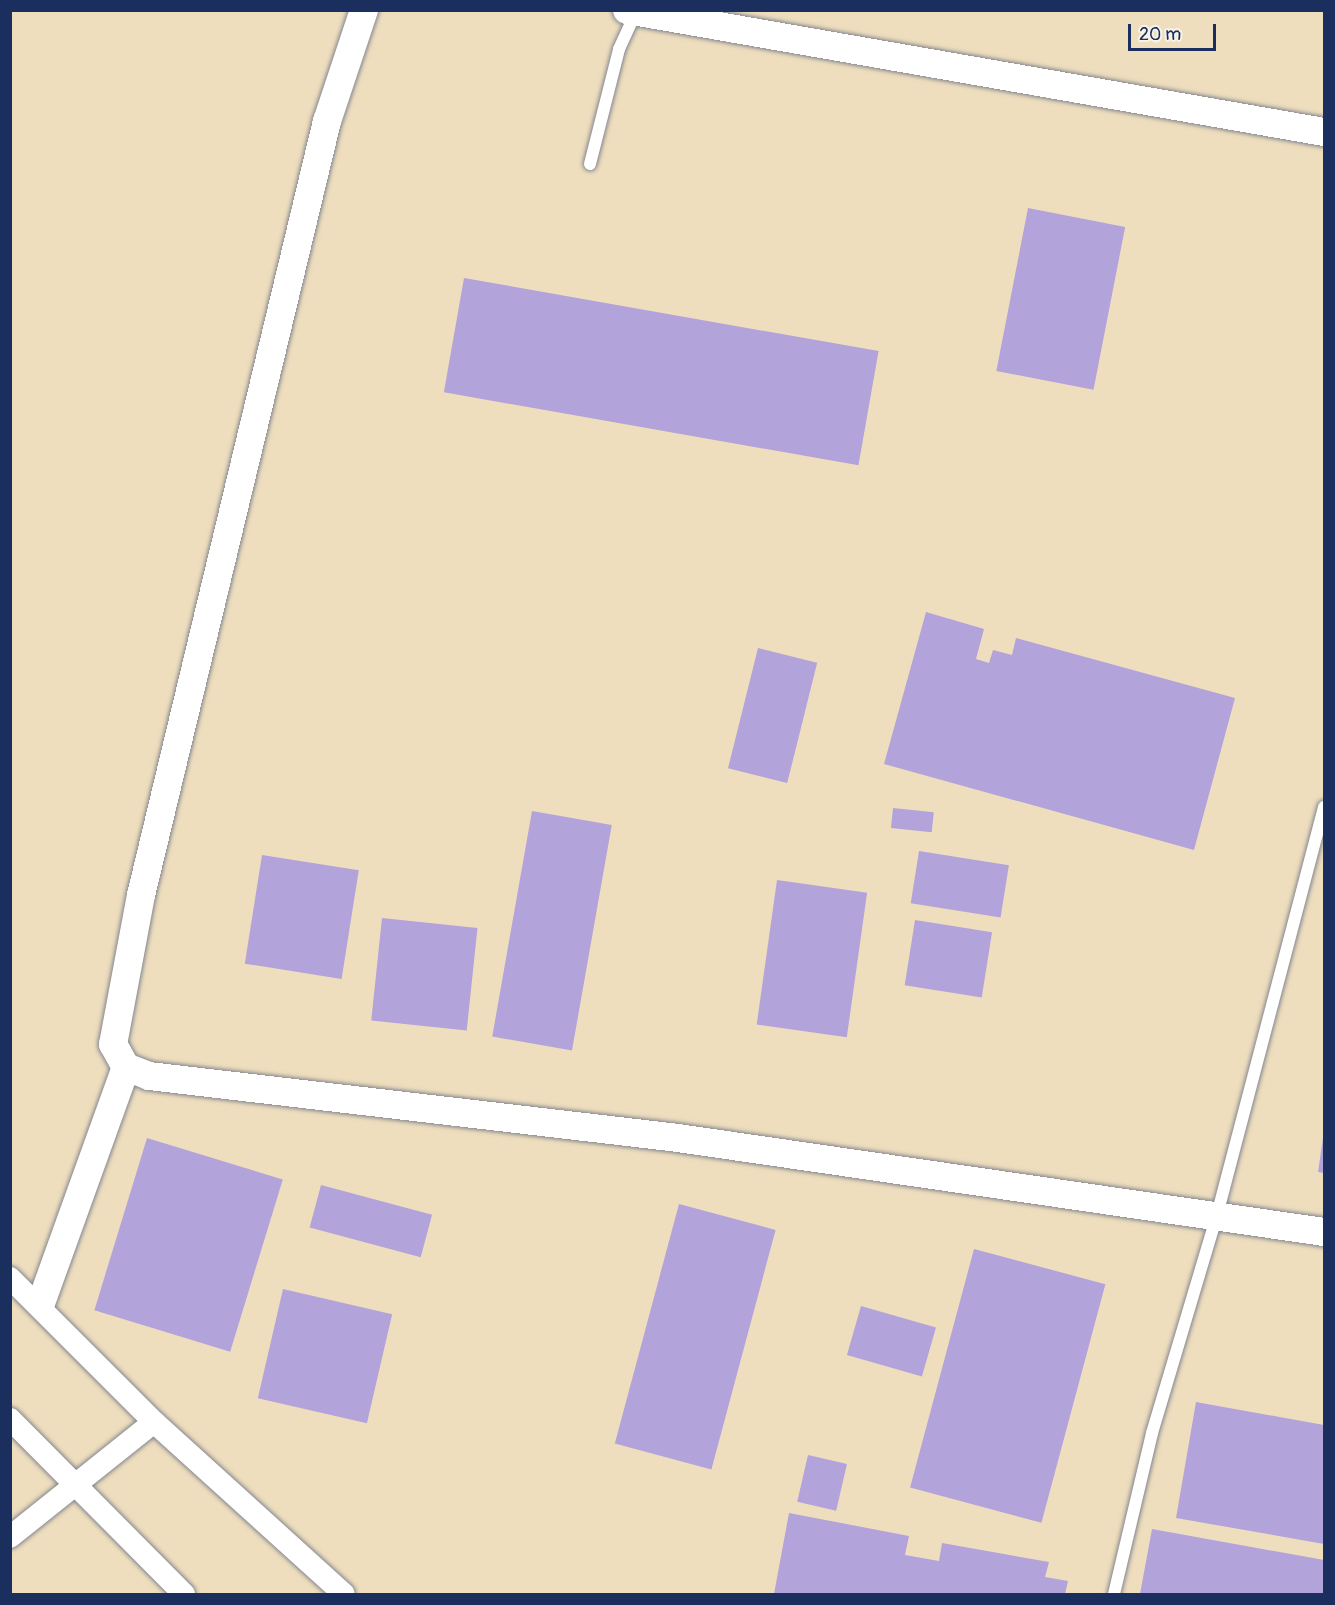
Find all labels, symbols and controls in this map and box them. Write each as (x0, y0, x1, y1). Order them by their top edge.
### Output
scale bar (1131, 12, 1220, 50)
text: 20 m (1139, 23, 1181, 46)

